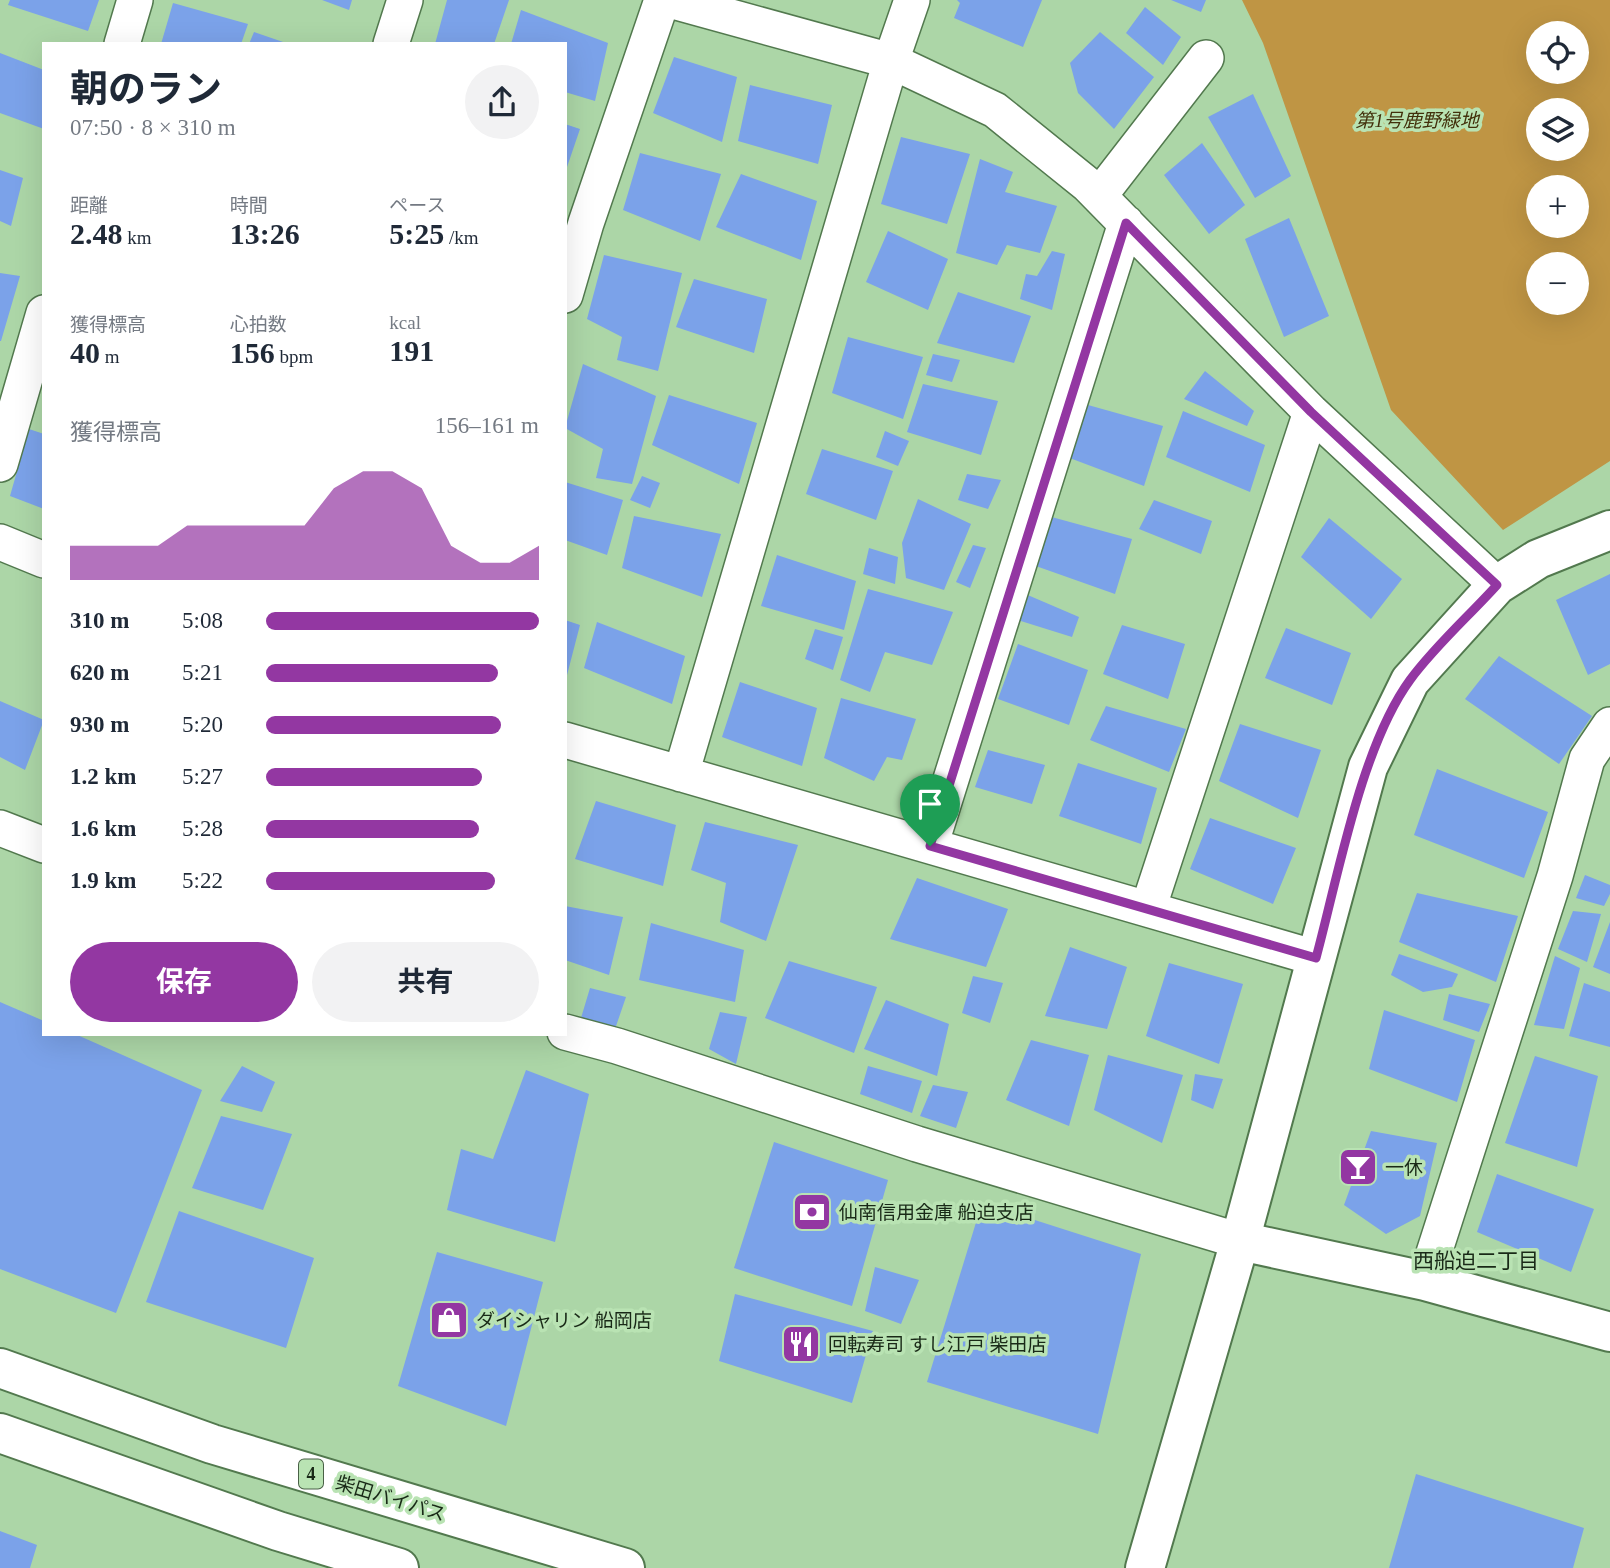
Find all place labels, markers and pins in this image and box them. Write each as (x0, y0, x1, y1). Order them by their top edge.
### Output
pin (900, 774, 960, 846)
bar icon: 一休 (1337, 1146, 1379, 1188)
place label: 一休 (1385, 1157, 1423, 1178)
bank icon: 仙南信用金庫 船迫支店 (791, 1191, 833, 1233)
place label: 仙南信用金庫 船迫支店 (839, 1202, 1034, 1223)
shop icon: ダイシャリン 船岡店 (428, 1299, 470, 1341)
place label: ダイシャリン 船岡店 (476, 1310, 652, 1331)
restaurant icon: 回転寿司 すし江戸 柴田店 (780, 1323, 822, 1365)
place label: 回転寿司 すし江戸 柴田店 (828, 1334, 1047, 1355)

